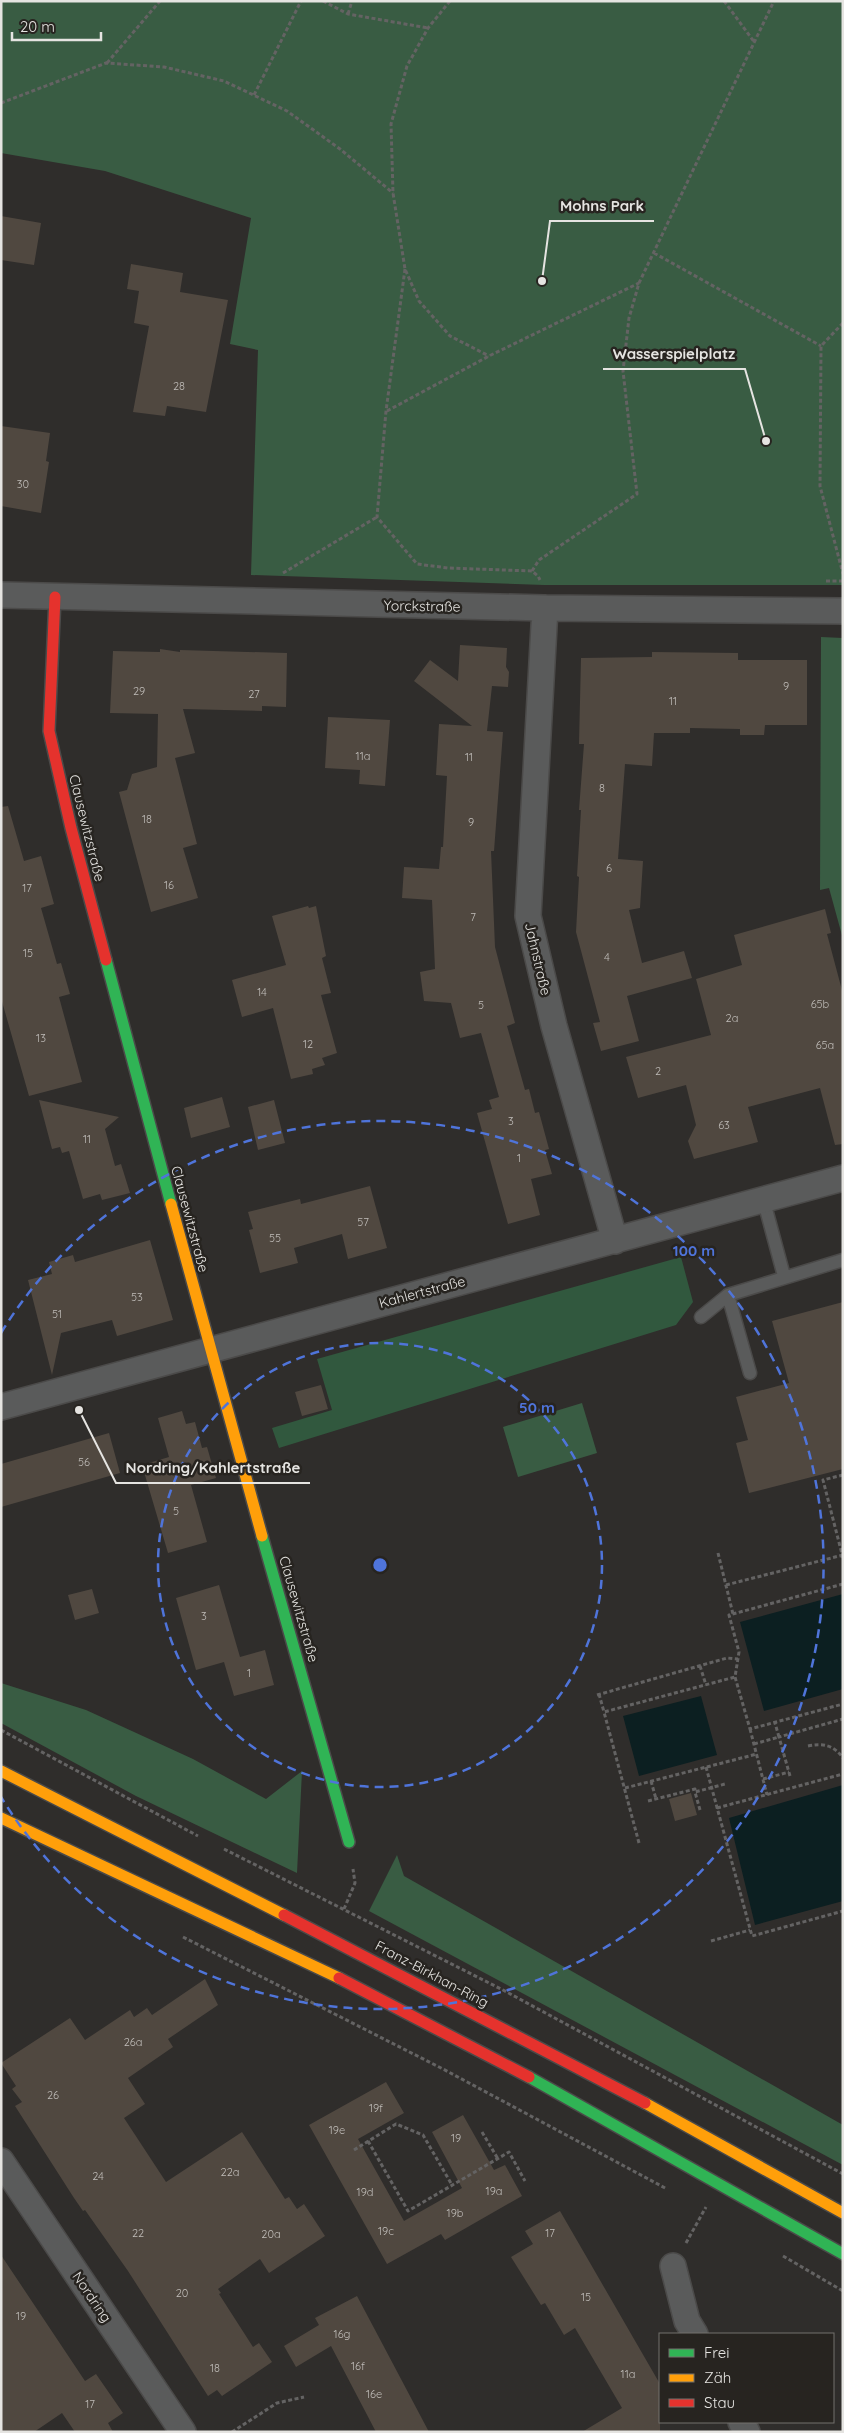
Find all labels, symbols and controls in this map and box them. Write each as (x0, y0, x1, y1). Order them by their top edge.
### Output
scale bar (12, 10, 101, 42)
text: 20 m (20, 17, 55, 36)
callout: Mohns Park (550, 191, 654, 221)
text: Mohns Park (560, 196, 644, 215)
callout: Wasserspielplatz (603, 339, 745, 369)
text: Wasserspielplatz (613, 344, 735, 363)
house number: 28 (173, 379, 185, 393)
house number: 30 (17, 477, 29, 491)
street label: Yorckstraße (383, 596, 461, 616)
house number: 9 (783, 679, 789, 693)
house number: 29 (133, 684, 145, 698)
house number: 27 (248, 687, 260, 701)
house number: 11 (669, 694, 677, 708)
house number: 11a (356, 749, 370, 763)
house number: 11 (465, 750, 473, 764)
street label: Clausewitzstraße (65, 773, 109, 883)
house number: 8 (599, 781, 605, 795)
house number: 18 (142, 812, 152, 826)
house number: 9 (468, 815, 474, 829)
house number: 6 (606, 861, 612, 875)
house number: 16 (164, 878, 174, 892)
house number: 17 (22, 881, 32, 895)
house number: 7 (470, 910, 476, 924)
street label: Jahnstraße (521, 921, 555, 997)
house number: 15 (23, 946, 33, 960)
house number: 4 (604, 950, 610, 964)
house number: 14 (257, 985, 267, 999)
house number: 65b (811, 997, 830, 1011)
house number: 5 (478, 998, 484, 1012)
house number: 2a (726, 1011, 738, 1025)
house number: 13 (36, 1031, 46, 1045)
house number: 12 (303, 1037, 313, 1051)
house number: 65a (816, 1038, 834, 1052)
house number: 2 (655, 1064, 661, 1078)
house number: 3 (508, 1114, 514, 1128)
house number: 63 (718, 1118, 730, 1132)
house number: 11 (83, 1132, 91, 1146)
house number: 1 (517, 1151, 521, 1165)
street label: Clausewitzstraße (167, 1164, 213, 1274)
house number: 57 (357, 1215, 369, 1229)
house number: 55 (269, 1231, 281, 1245)
text: 100 m (673, 1241, 715, 1260)
street label: Kahlertstraße (377, 1272, 467, 1312)
house number: 53 (131, 1290, 143, 1304)
house number: 51 (52, 1307, 62, 1321)
text: 50 m (519, 1398, 555, 1417)
callout: Nordring/Kahlertstraße (116, 1453, 310, 1483)
house number: 56 (78, 1455, 90, 1469)
text: Nordring/Kahlertstraße (126, 1458, 301, 1477)
house number: 5 (173, 1504, 179, 1518)
street label: Clausewitzstraße (275, 1554, 323, 1664)
centre of rings (371, 1556, 389, 1574)
house number: 3 (201, 1609, 207, 1623)
house number: 1 (247, 1666, 251, 1680)
street label: Franz-Birkhan-Ring (372, 1937, 492, 2011)
house number: 26a (124, 2035, 142, 2049)
house number: 26 (47, 2088, 59, 2102)
house number: 19f (369, 2101, 383, 2115)
house number: 19e (329, 2123, 345, 2137)
house number: 19 (451, 2131, 461, 2145)
house number: 22a (221, 2165, 239, 2179)
house number: 24 (92, 2169, 104, 2183)
house number: 19a (486, 2184, 502, 2198)
house number: 19d (357, 2185, 373, 2199)
house number: 19b (447, 2206, 464, 2220)
house number: 19c (378, 2224, 394, 2238)
house number: 22 (132, 2226, 144, 2240)
house number: 17 (545, 2226, 555, 2240)
house number: 20a (261, 2227, 281, 2241)
street label: Nordring (68, 2268, 116, 2326)
house number: 20 (176, 2286, 188, 2300)
house number: 15 (581, 2290, 591, 2304)
house number: 19 (16, 2309, 26, 2323)
house number: 16g (334, 2327, 350, 2341)
legend (659, 2333, 834, 2423)
text: Frei (704, 2343, 730, 2362)
house number: 16f (351, 2359, 365, 2373)
house number: 18 (210, 2361, 220, 2375)
house number: 11a (621, 2367, 635, 2381)
text: Zäh (704, 2368, 731, 2387)
house number: 16e (366, 2387, 382, 2401)
text: Stau (704, 2393, 735, 2412)
house number: 17 (85, 2397, 95, 2411)

